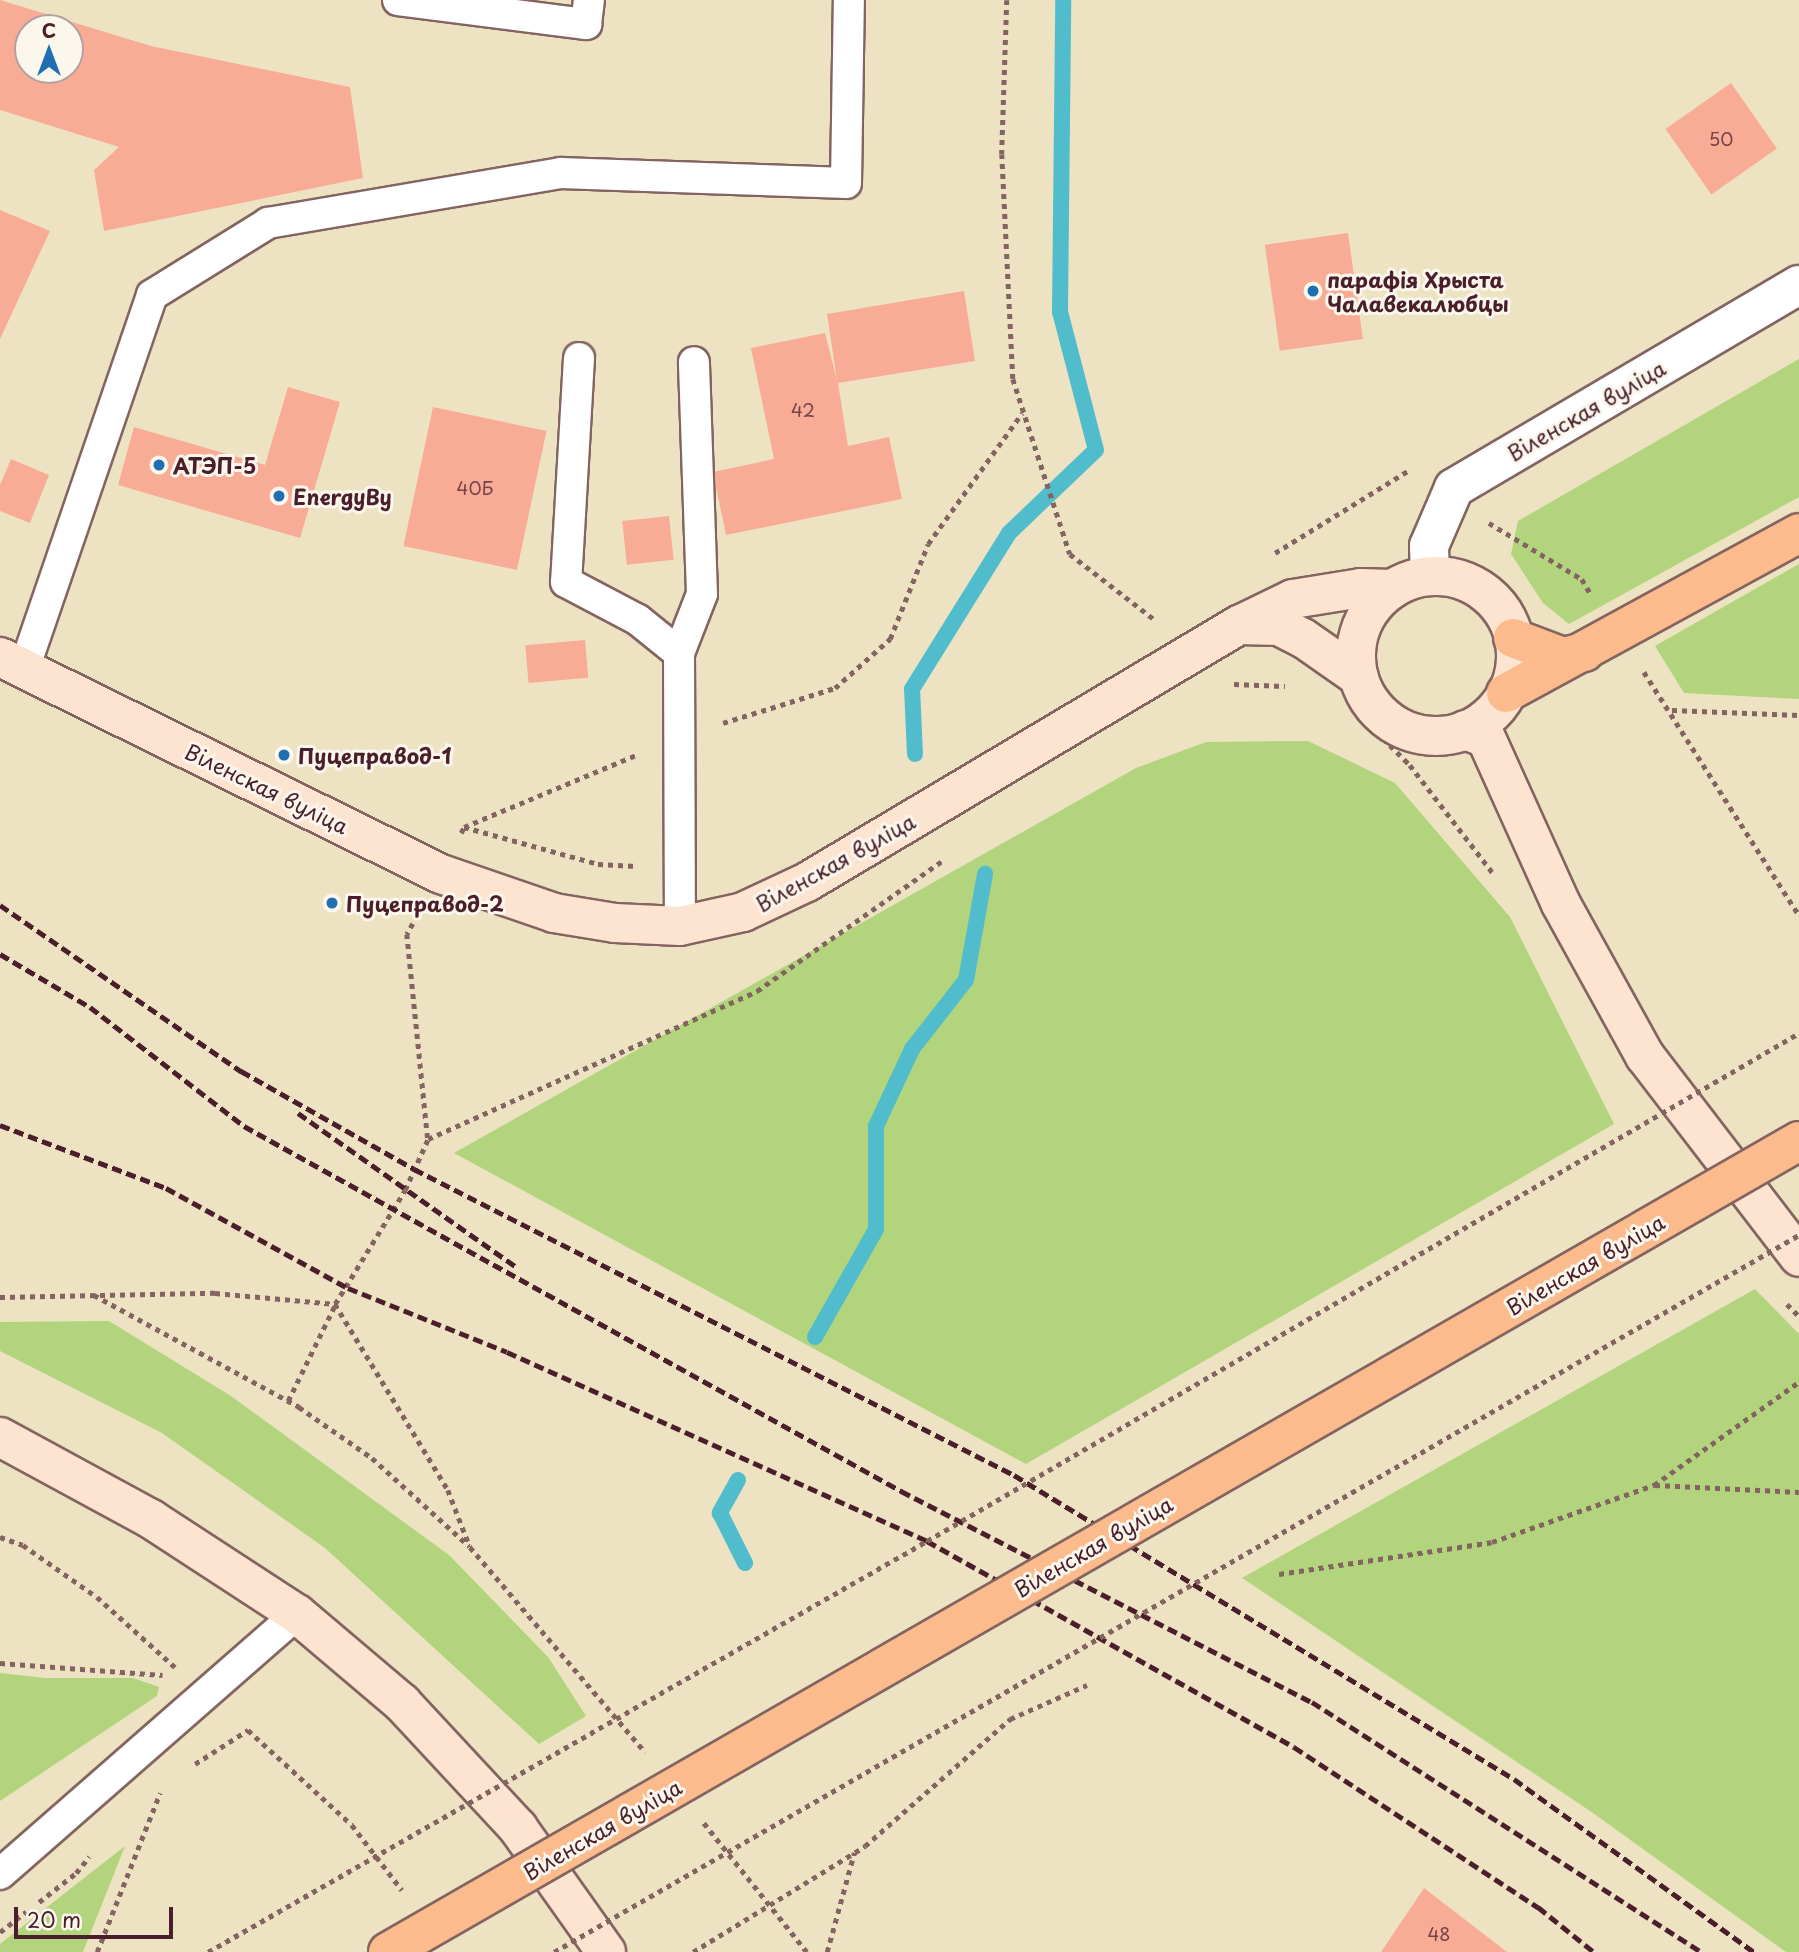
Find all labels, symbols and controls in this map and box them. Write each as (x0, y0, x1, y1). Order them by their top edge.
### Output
north arrow (14, 14, 84, 84)
text: С (42, 16, 56, 44)
house number: 50 (1709, 128, 1733, 150)
place label: парафія Хрыста Чалавекалюбцы (1327, 266, 1509, 316)
marker: парафія Хрыста Чалавекалюбцы (1305, 283, 1321, 299)
street label: Віленская вуліца (1502, 354, 1670, 466)
house number: 42 (791, 399, 815, 421)
place label: АТЭП-5 (173, 452, 256, 478)
marker: АТЭП-5 (151, 457, 167, 473)
house number: 40Б (457, 477, 493, 499)
place label: EnergyBy (293, 483, 392, 509)
marker: EnergyBy (271, 488, 287, 504)
street label: Віленская вуліца (181, 737, 353, 839)
place label: Пуцеправод-1 (298, 742, 451, 768)
marker: Пуцеправод-1 (276, 747, 292, 763)
street label: Віленская вуліца (750, 808, 920, 916)
place label: Пуцеправод-2 (346, 890, 504, 916)
marker: Пуцеправод-2 (324, 895, 340, 911)
street label: Віленская вуліца (1501, 1208, 1669, 1320)
street label: Віленская вуліца (1009, 1490, 1177, 1602)
street label: Віленская вуліца (518, 1773, 686, 1885)
scale bar (18, 1892, 177, 1936)
text: 20 m (27, 1903, 81, 1935)
house number: 48 (1427, 1923, 1451, 1945)

